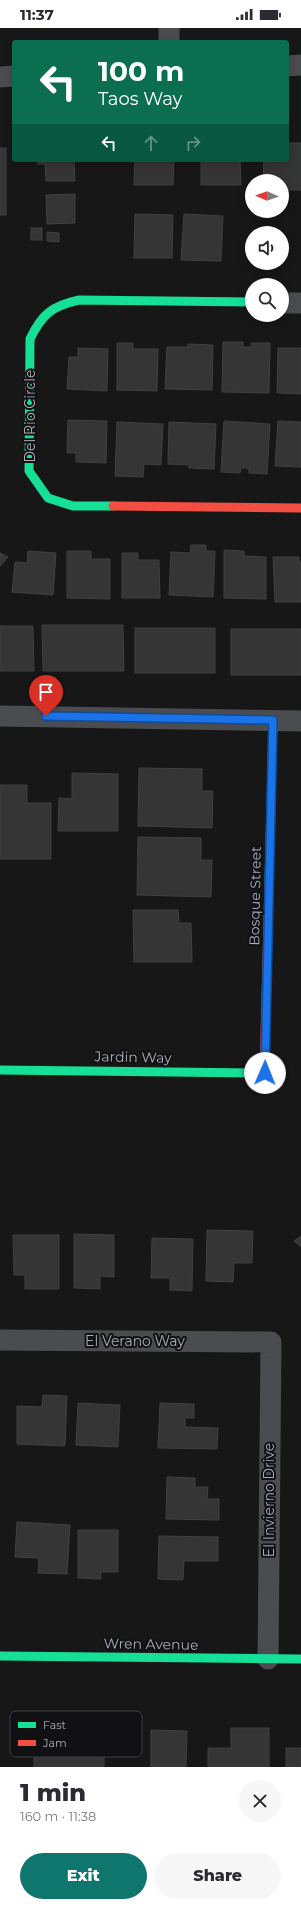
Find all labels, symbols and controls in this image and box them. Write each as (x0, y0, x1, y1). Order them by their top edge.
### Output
text: 11:37 (20, 5, 54, 24)
text: 100 m (98, 54, 184, 88)
icon: left (32, 56, 84, 108)
text: Taos Way (98, 88, 182, 110)
icon: left (98, 132, 120, 154)
icon: ahead (140, 132, 162, 154)
icon: right (182, 132, 204, 154)
north arrow (245, 174, 289, 218)
map controls (245, 174, 289, 322)
button: sound (245, 226, 289, 270)
button: search (245, 278, 289, 322)
street label: Del Rio Circle (21, 370, 39, 462)
pin (29, 675, 63, 716)
icon: arrive (35, 681, 57, 703)
street label: Bosque Street (245, 846, 265, 946)
street label: Jardin Way (93, 1047, 172, 1067)
position arrow (244, 1052, 286, 1094)
street label: El Verano Way (85, 1332, 185, 1350)
street label: El Invierno Drive (260, 1443, 278, 1557)
street label: Wren Avenue (103, 1634, 199, 1654)
legend (10, 1711, 142, 1757)
text: Fast (43, 1718, 67, 1732)
text: Jam (42, 1736, 67, 1750)
text: 1 min (20, 1778, 86, 1807)
button: close (239, 1780, 281, 1822)
text: 160 m · 11:38 (20, 1808, 96, 1824)
button: Exit (20, 1853, 147, 1899)
button: Share (155, 1853, 281, 1899)

